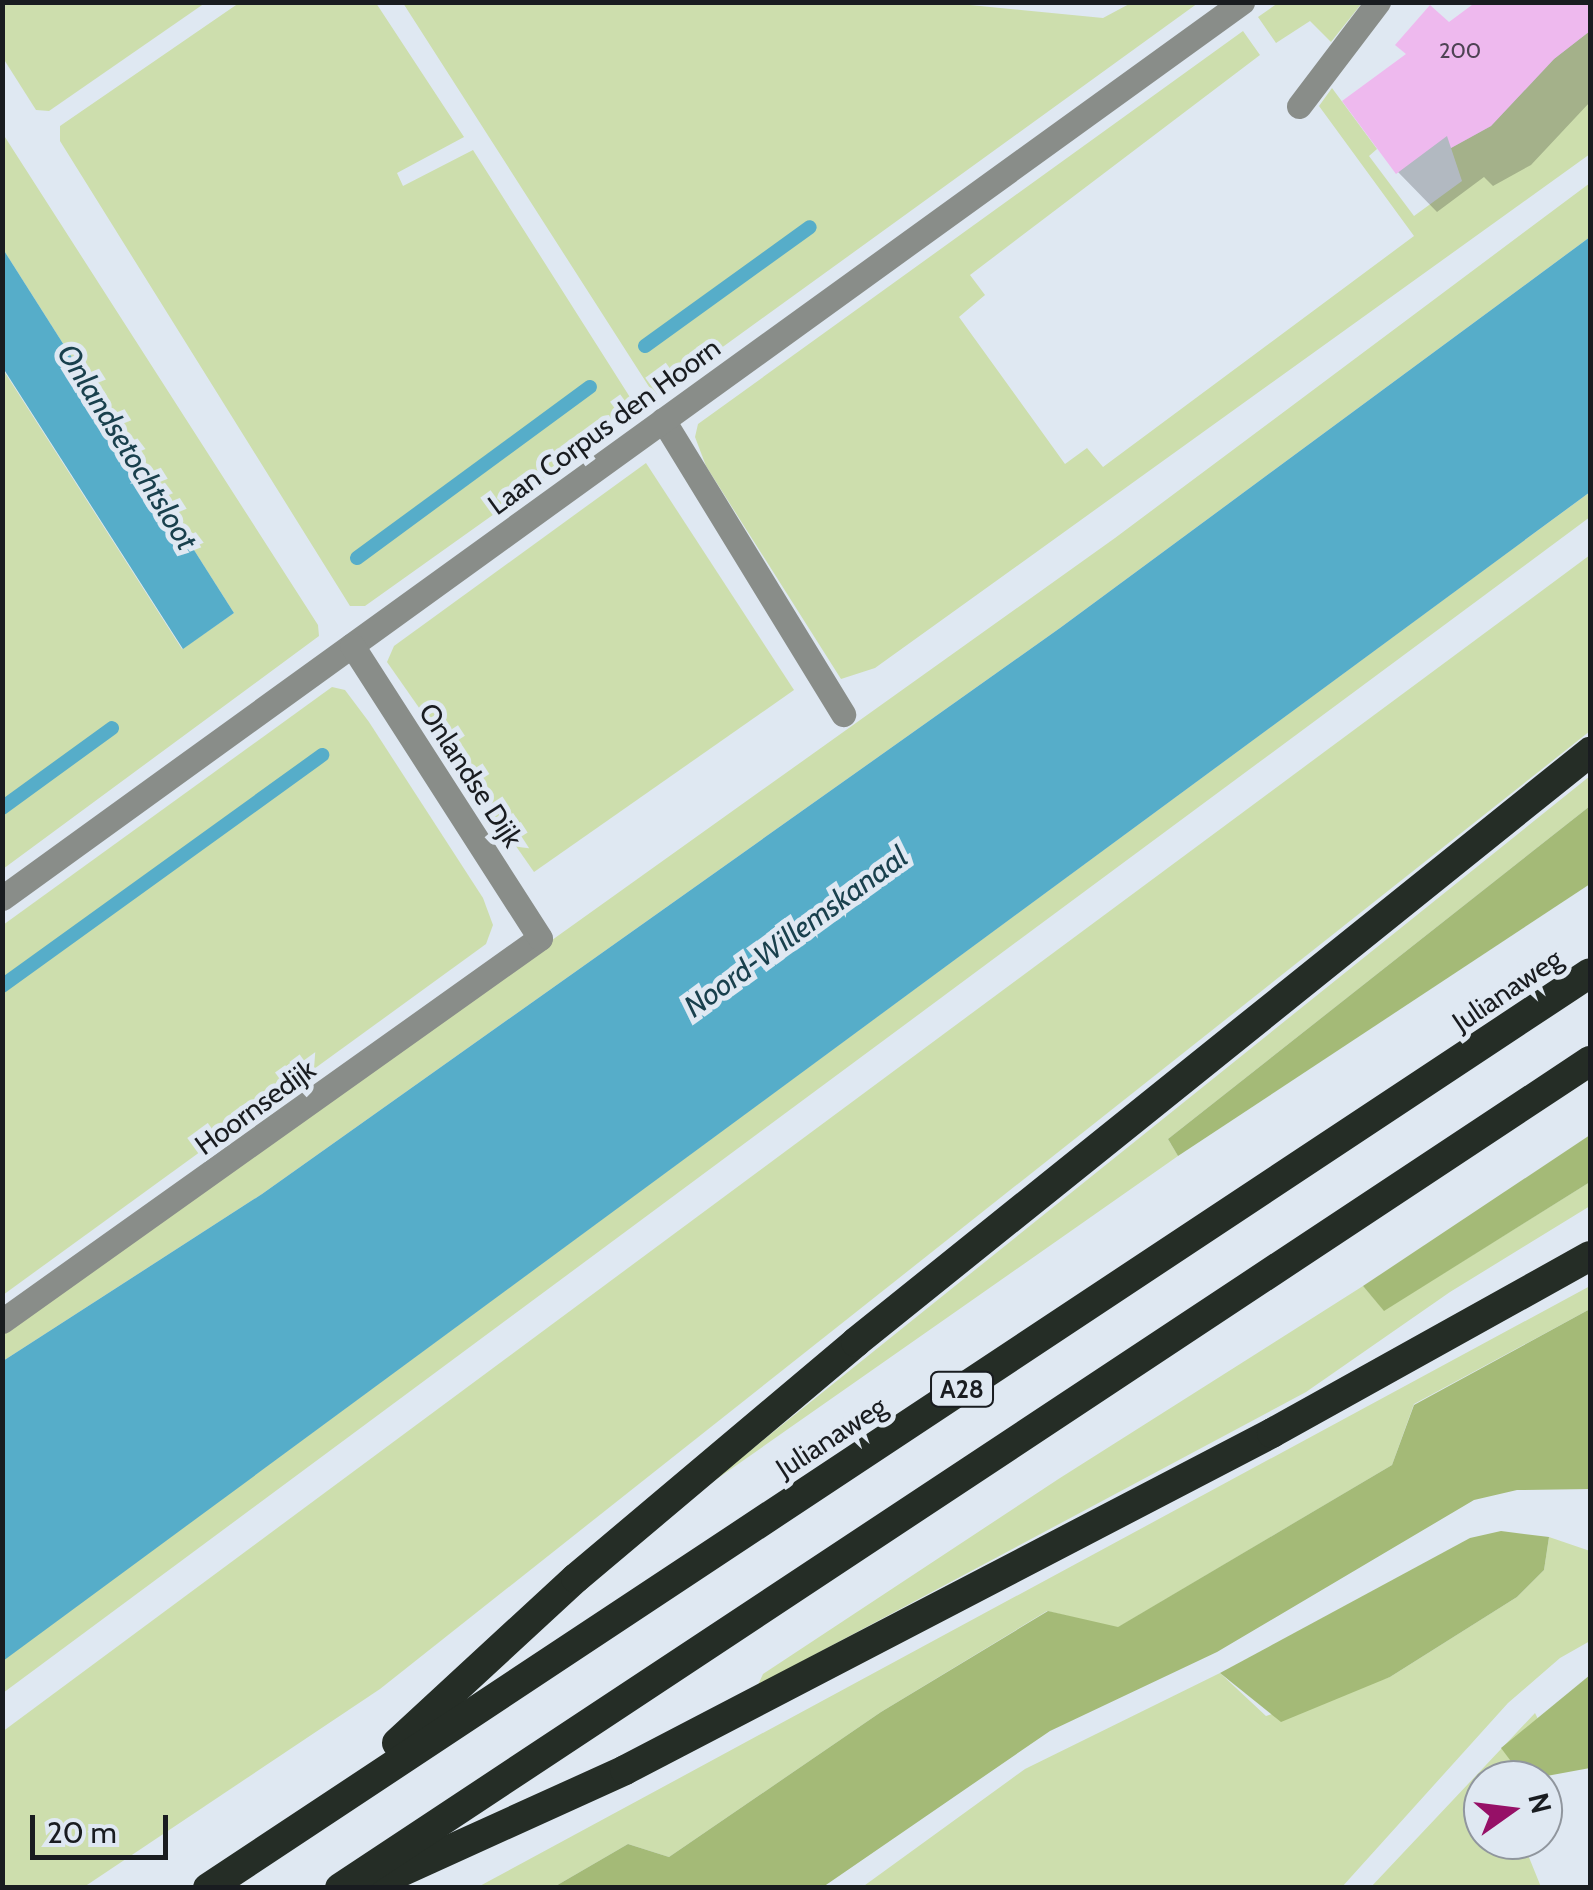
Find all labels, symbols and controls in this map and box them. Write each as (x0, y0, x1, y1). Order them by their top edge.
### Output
house number: 200 (1439, 38, 1481, 64)
street label: Laan Corpus den Hoorn (481, 331, 727, 521)
water label: Onlandsetochtsloot (49, 338, 205, 556)
street label: Onlandse Dijk (412, 697, 530, 853)
water label: Noord-Willemskanaal (677, 839, 915, 1025)
street label: Julianaweg (1446, 941, 1568, 1039)
street label: Hoornsedijk (188, 1052, 322, 1162)
road number: A28 (930, 1369, 994, 1409)
street label: Julianaweg (770, 1389, 892, 1485)
north arrow (1463, 1760, 1563, 1860)
text: N (1521, 1790, 1559, 1817)
scale bar (35, 1795, 172, 1857)
text: 20 m (47, 1814, 117, 1851)

